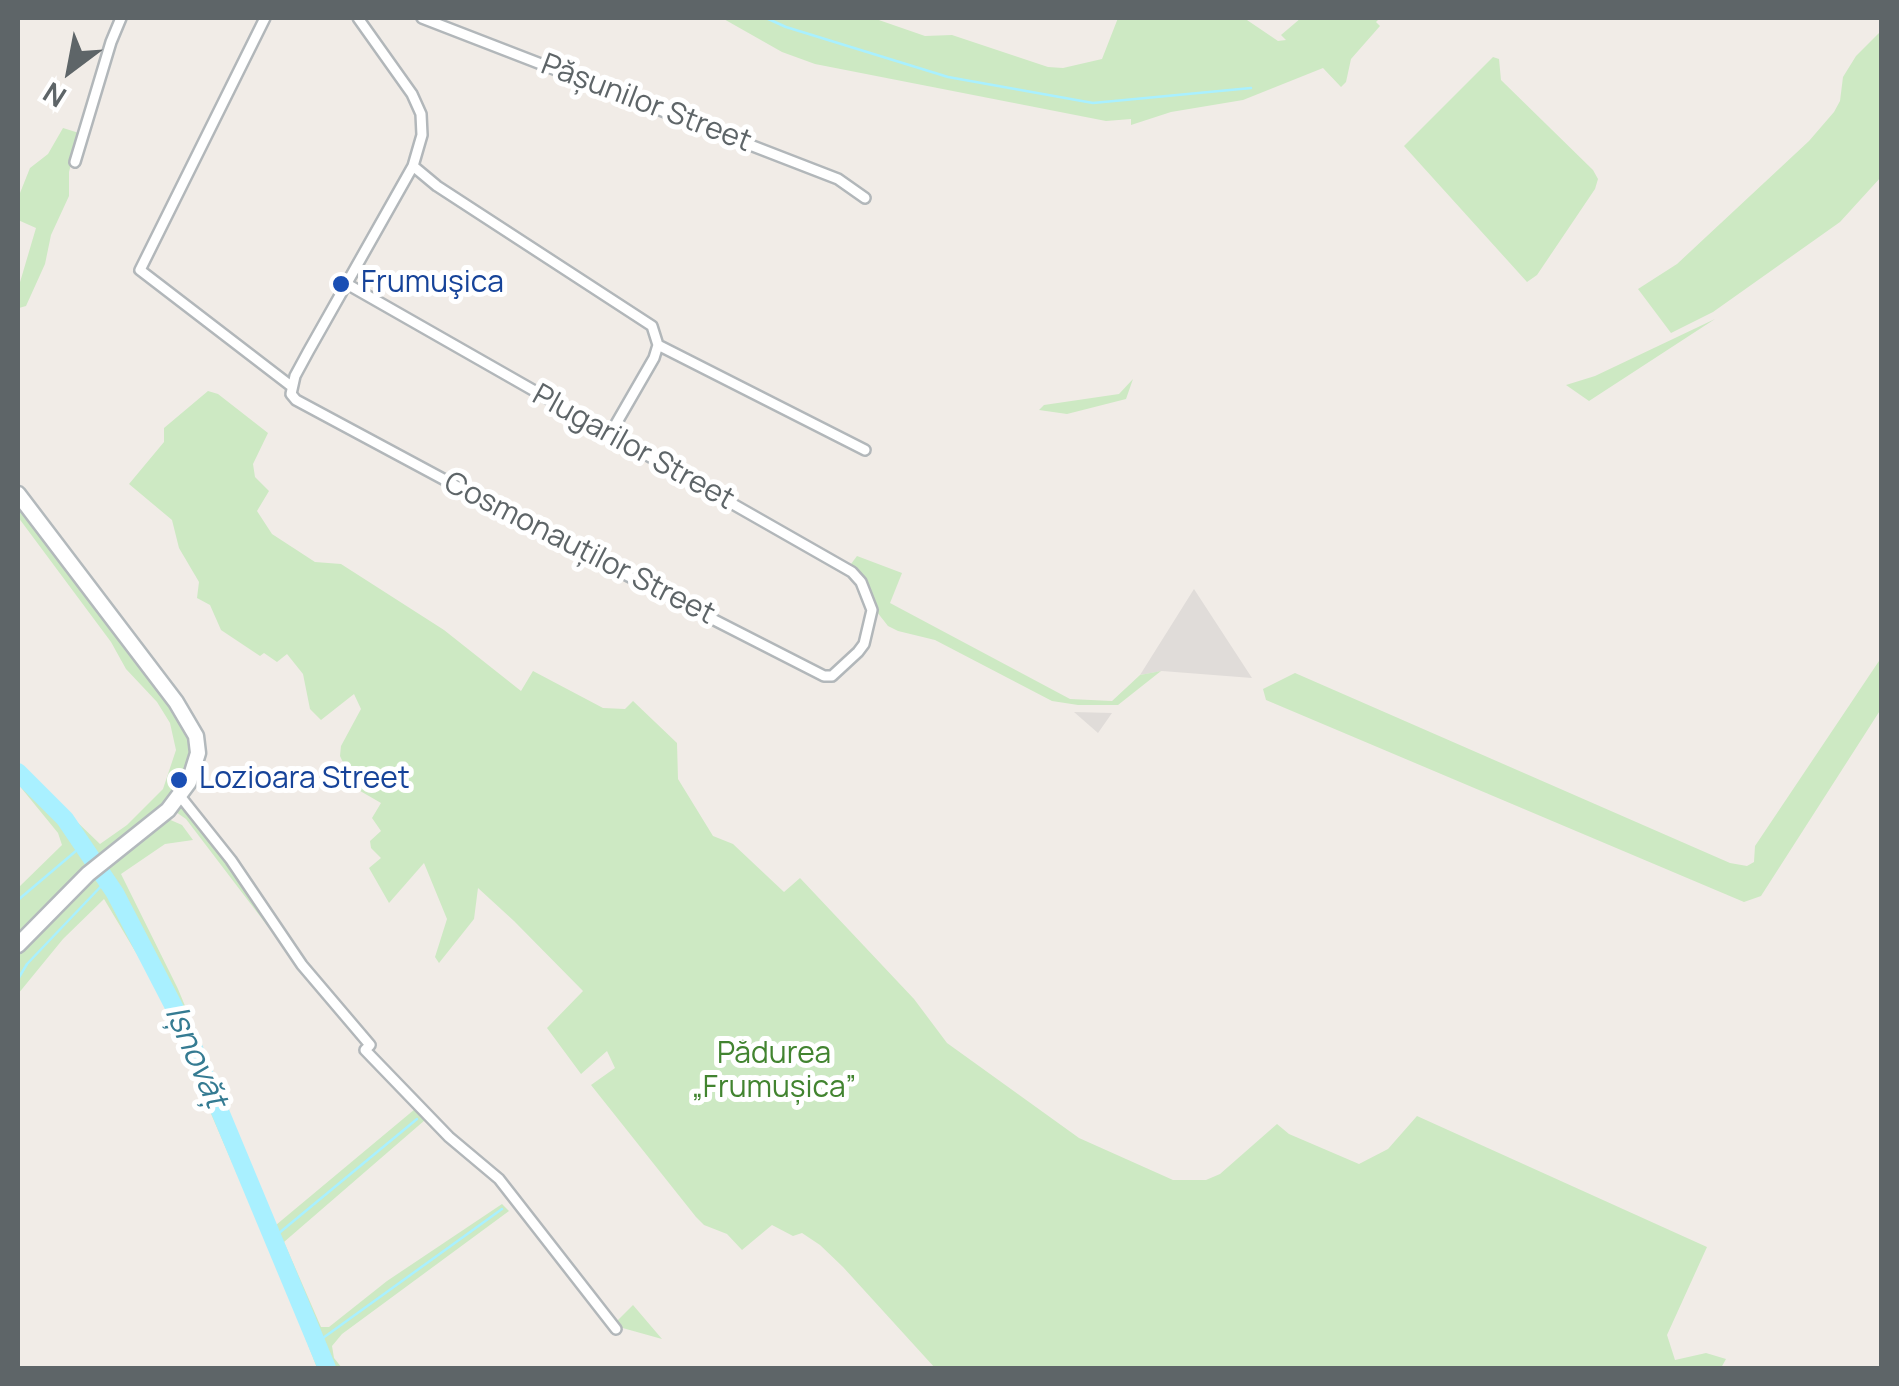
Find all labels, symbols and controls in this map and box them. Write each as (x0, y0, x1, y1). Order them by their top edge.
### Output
north arrow (20, 20, 120, 120)
street label: Pășunilor Street (536, 47, 756, 161)
text: N (36, 74, 73, 117)
place label: Frumuşica (361, 266, 504, 302)
marker: Frumuşica (330, 273, 352, 295)
street label: Plugarilor Street (526, 378, 740, 518)
street label: Cosmonauților Street (438, 465, 720, 633)
place label: Lozioara Street (199, 762, 410, 798)
marker: Lozioara Street (168, 769, 190, 791)
water label: Ișnovăț (156, 1000, 234, 1114)
park label: Pădurea „Frumușica” (692, 1037, 856, 1108)

